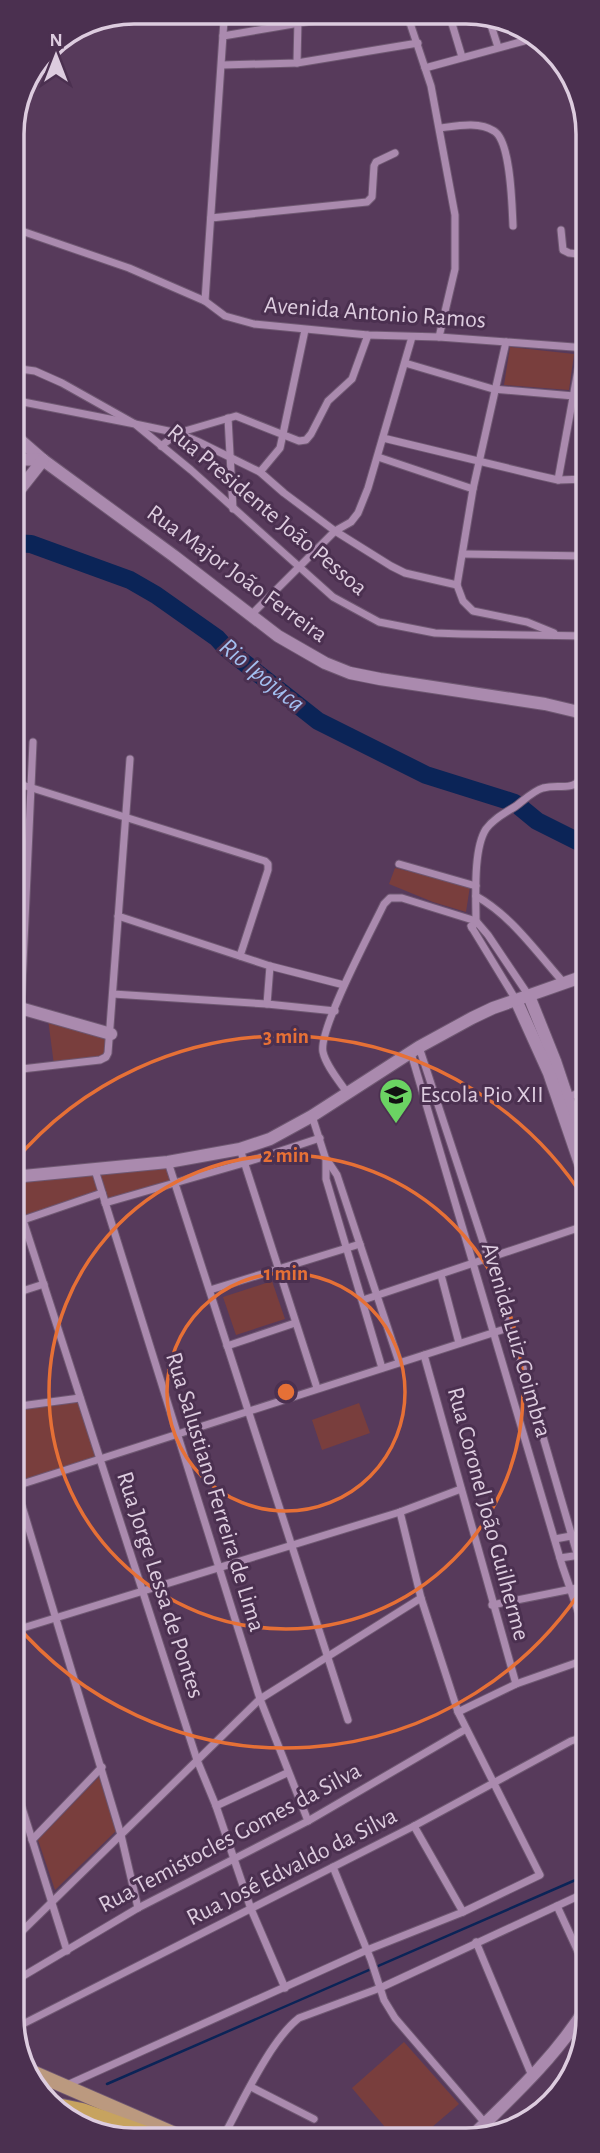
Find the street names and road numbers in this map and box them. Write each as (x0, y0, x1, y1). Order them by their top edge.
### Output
street label: Avenida Antonio Ramos (263, 293, 487, 333)
street label: Rua Presidente João Pessoa (162, 420, 372, 600)
street label: Rua Major João Ferreira (142, 501, 332, 647)
street label: Avenida Luiz Coimbra (477, 1240, 555, 1440)
street label: Rua Salustiano Ferreira de Lima (161, 1350, 269, 1634)
street label: Rua Coronel João Guilherme (443, 1385, 533, 1643)
street label: Rua Jorge Lessa de Pontes (112, 1469, 208, 1701)
street label: Rua Temistocles Gomes da Silva (95, 1759, 365, 1917)
street label: Rua José Edvaldo da Silva (183, 1804, 401, 1930)

